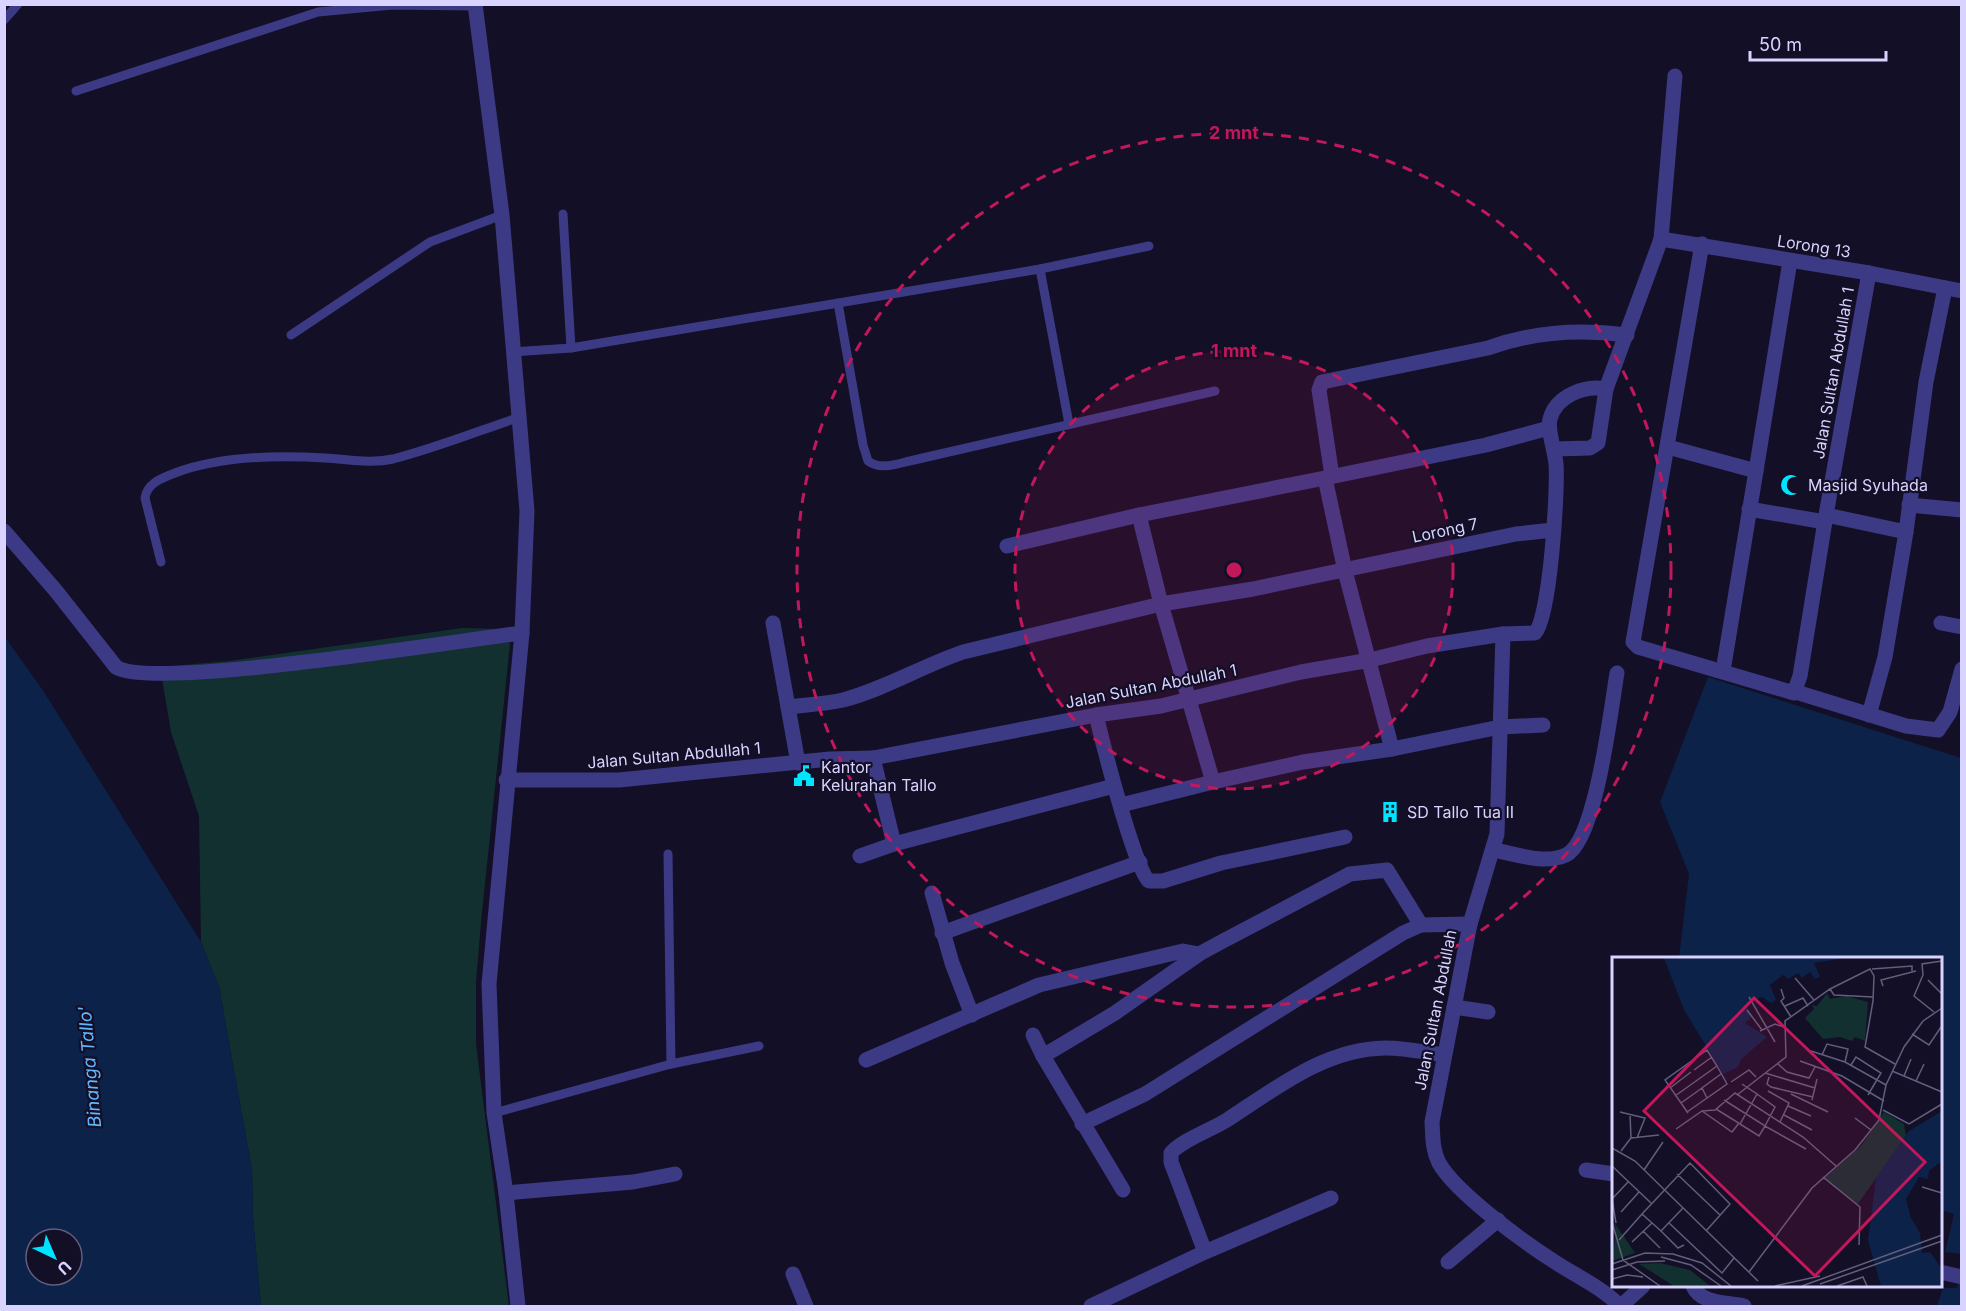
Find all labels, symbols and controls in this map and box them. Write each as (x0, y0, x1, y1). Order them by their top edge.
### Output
scale bar (1750, 24, 1886, 62)
text: 50 m (1759, 34, 1802, 55)
text: 2 mnt (1209, 122, 1259, 143)
street label: Lorong 13 (1776, 230, 1852, 262)
street label: Jalan Sultan Abdullah 1 (1808, 285, 1858, 461)
text: 1 mnt (1211, 340, 1258, 361)
mosque icon: Masjid Syuhada (1779, 473, 1803, 497)
place label: Masjid Syuhada (1808, 475, 1928, 495)
street label: Lorong 7 (1410, 513, 1480, 547)
centre of rings (1224, 560, 1244, 580)
street label: Jalan Sultan Abdullah 1 (1064, 660, 1238, 712)
street label: Jalan Sultan Abdullah 1 (586, 737, 762, 773)
place label: Kantor Kelurahan Tallo (821, 757, 937, 795)
public building icon: Kantor Kelurahan Tallo (792, 764, 816, 788)
building icon: SD Tallo Tua II (1378, 800, 1402, 824)
place label: SD Tallo Tua II (1407, 802, 1514, 822)
street label: Jalan Sultan Abdullah (1410, 928, 1460, 1092)
inset map (1612, 957, 1942, 1287)
water label: Binanga Tallo' (74, 1006, 105, 1129)
north arrow (24, 1227, 84, 1287)
text: U (53, 1257, 76, 1279)

